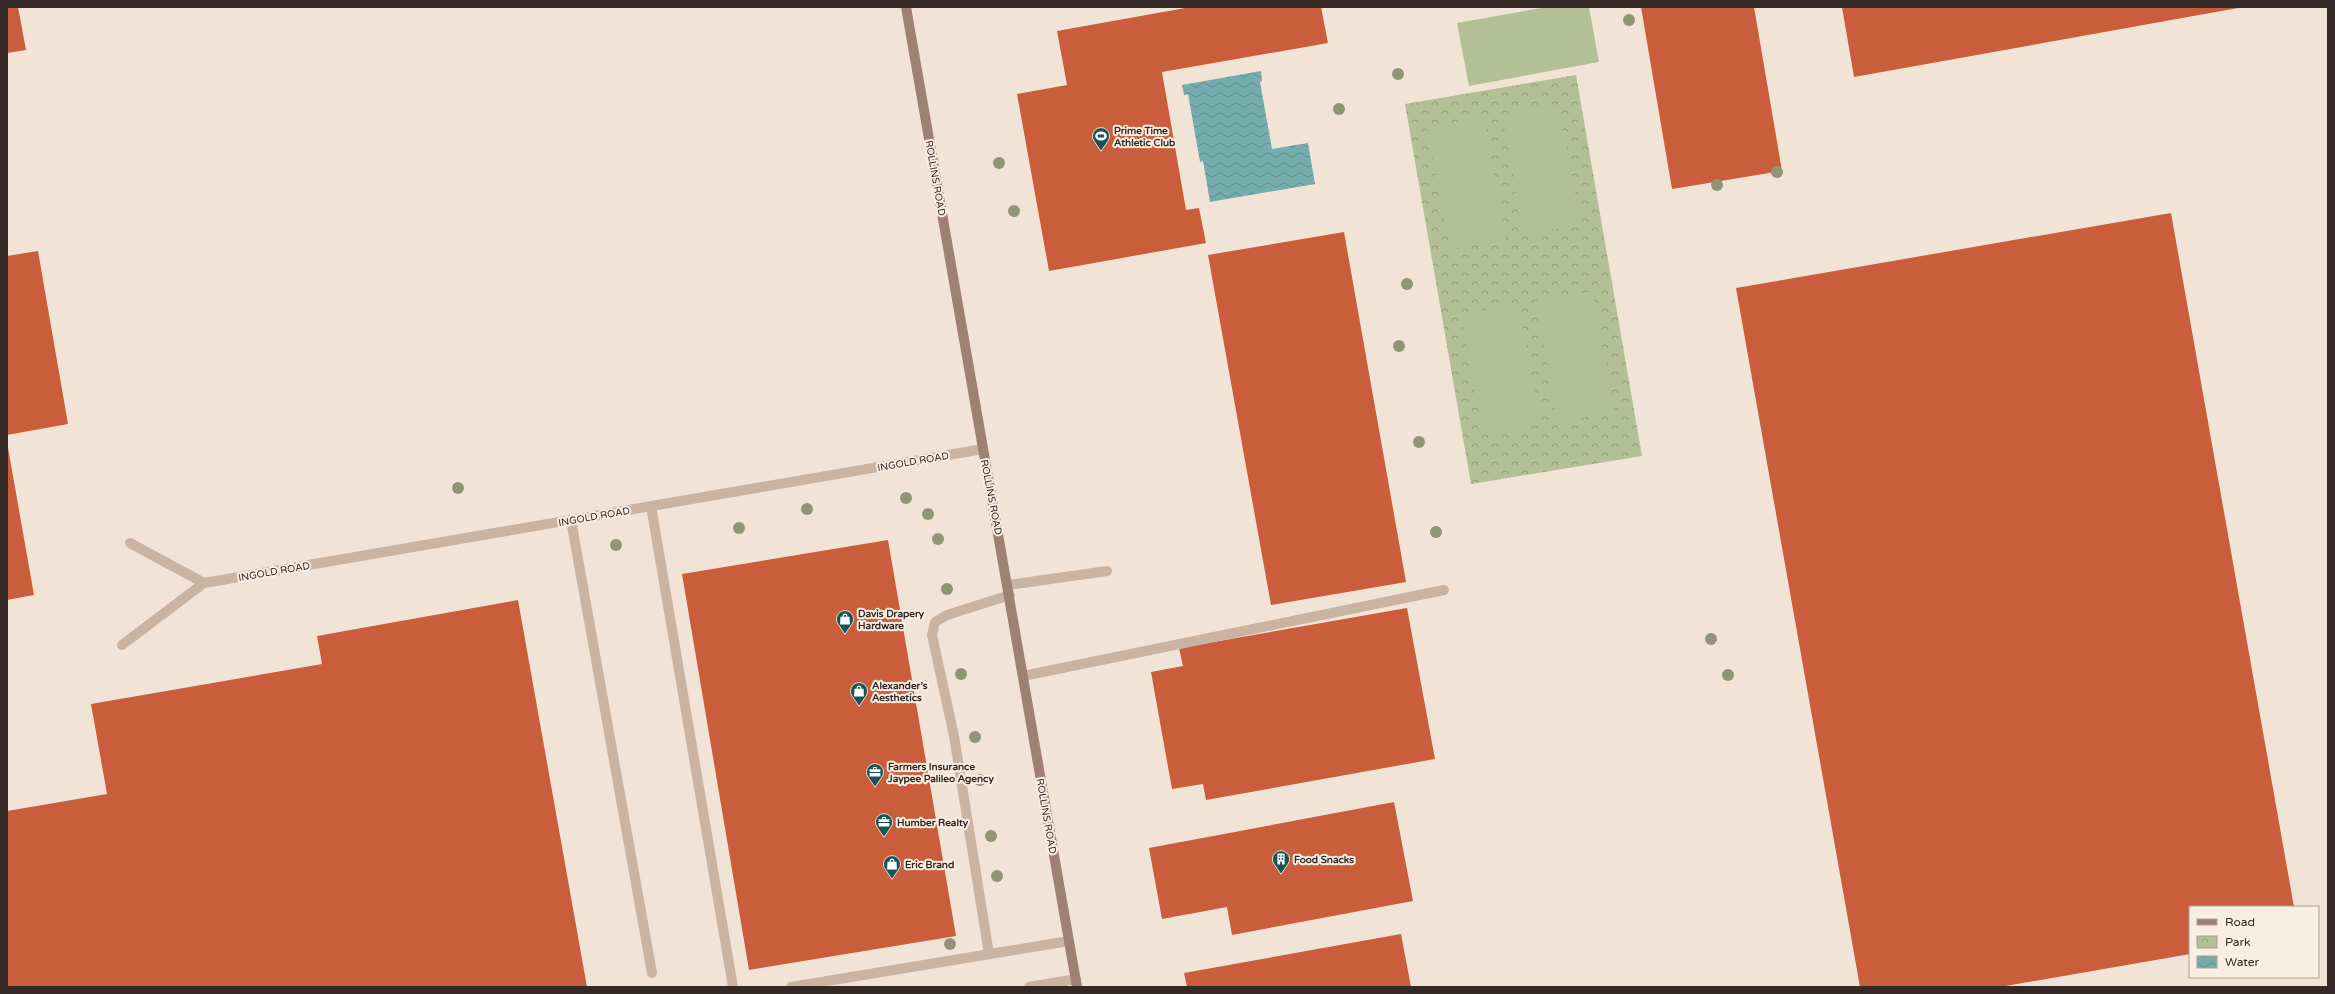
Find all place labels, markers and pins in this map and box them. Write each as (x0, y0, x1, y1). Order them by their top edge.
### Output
place label: Prime Time Athletic Club (1114, 125, 1176, 149)
sports icon: Prime Time Athletic Club (1091, 126, 1111, 151)
place label: Davis Drapery Hardware (858, 608, 925, 632)
shop icon: Davis Drapery Hardware (835, 609, 855, 634)
place label: Alexander’s Aesthetics (872, 680, 928, 704)
shop icon: Alexander’s Aesthetics (849, 681, 869, 706)
place label: Farmers Insurance Jaypee Palileo Agency (887, 761, 994, 785)
office icon: Farmers Insurance Jaypee Palileo Agency (865, 762, 885, 787)
office icon: Humber Realty (874, 812, 894, 837)
place label: Humber Realty (897, 817, 969, 829)
building icon: Food Snacks (1271, 849, 1291, 874)
shop icon: Eric Brand (882, 854, 902, 879)
place label: Food Snacks (1294, 854, 1354, 866)
place label: Eric Brand (905, 859, 954, 871)

